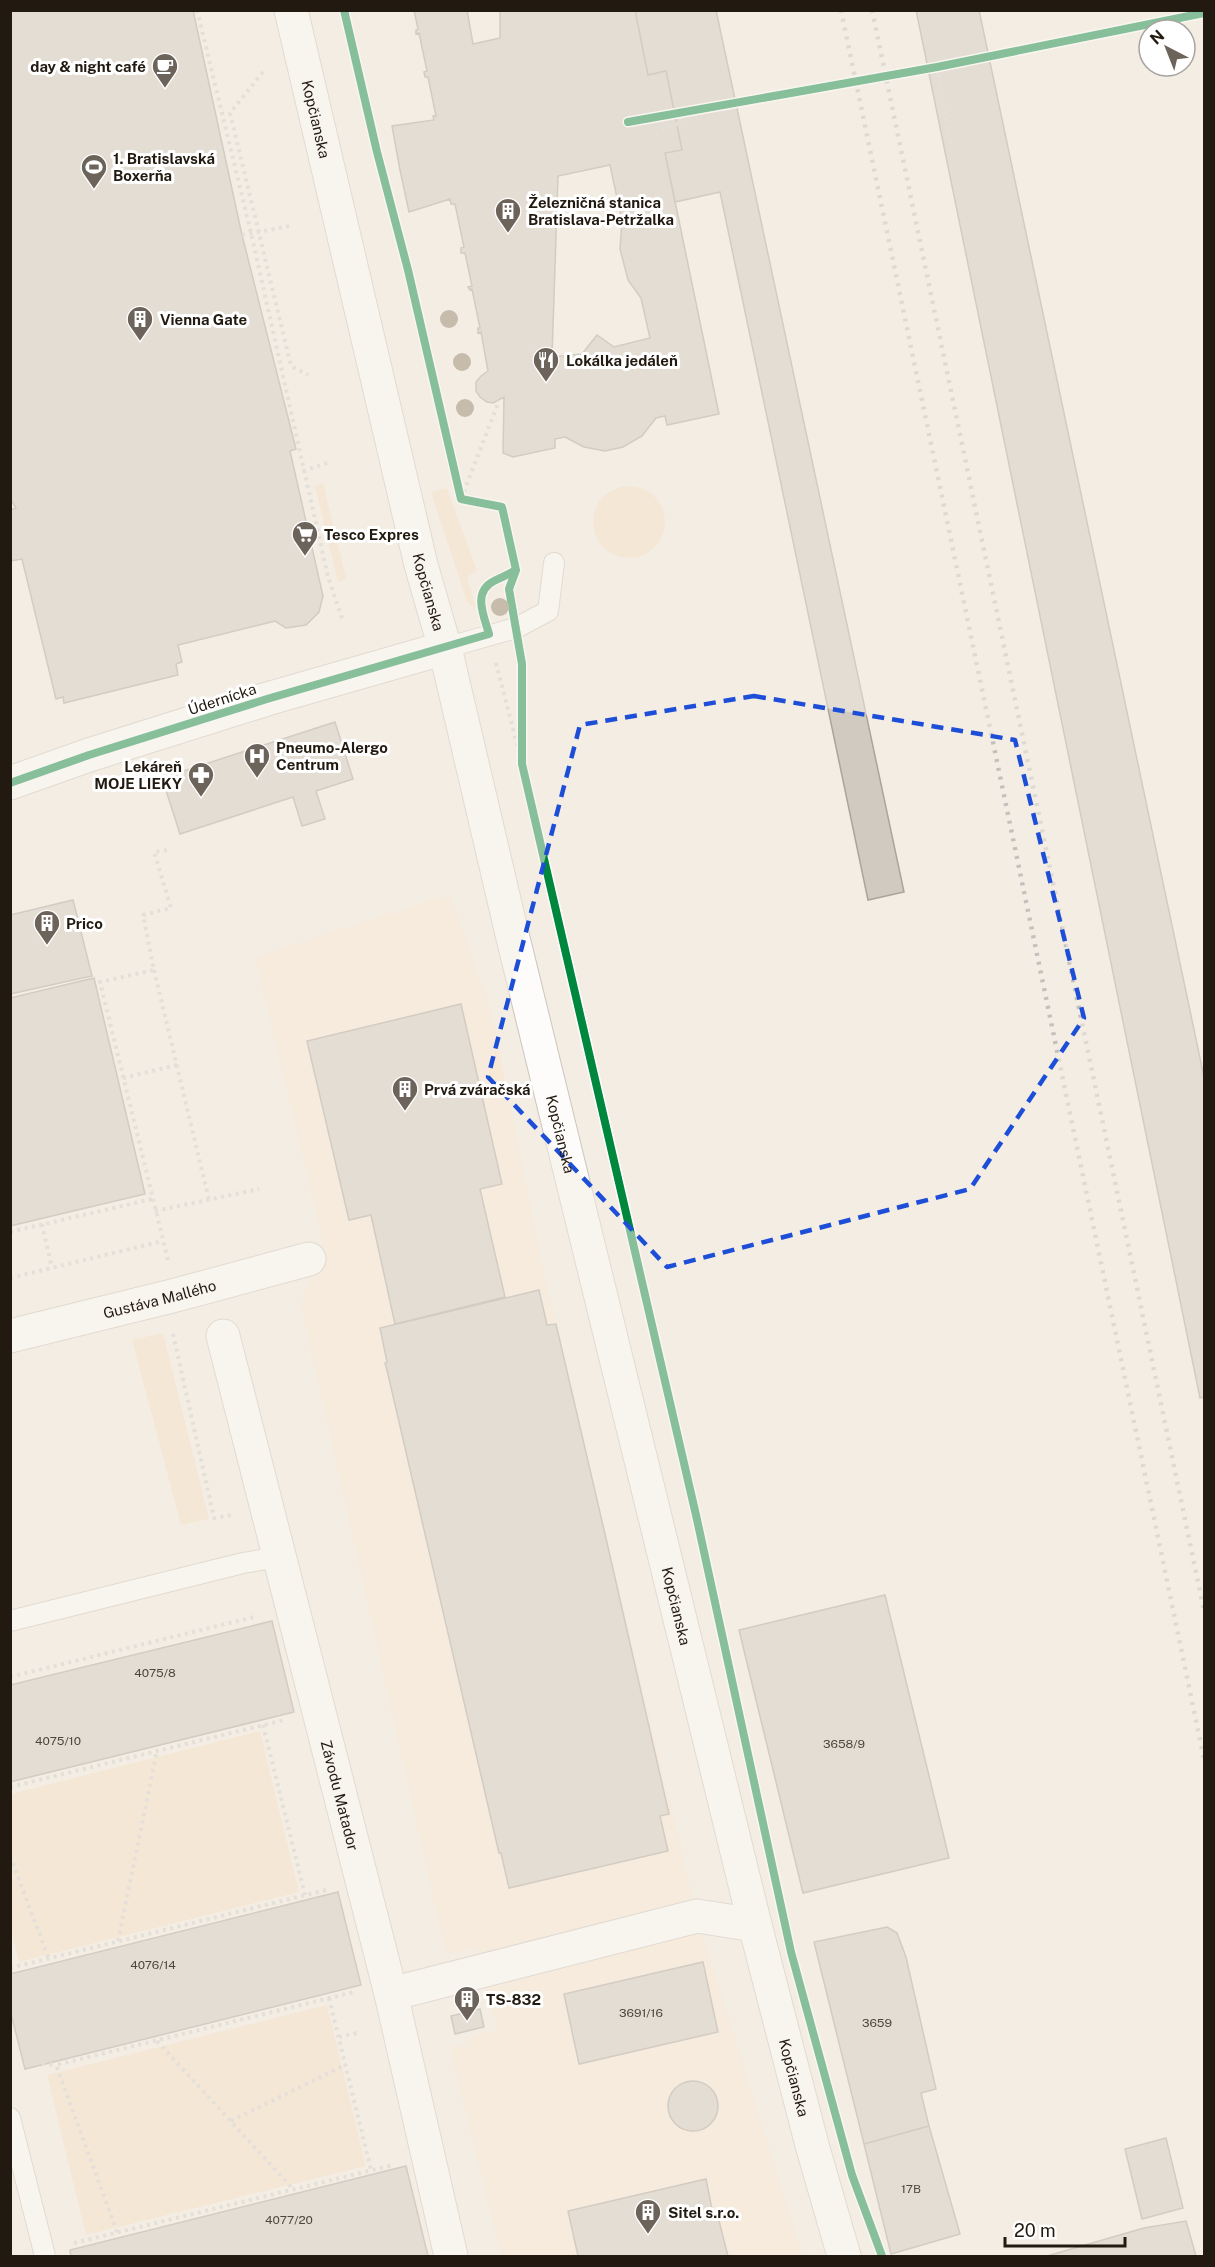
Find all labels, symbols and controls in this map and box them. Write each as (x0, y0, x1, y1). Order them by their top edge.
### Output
north arrow (1137, 18, 1197, 78)
text: N (1146, 26, 1168, 48)
cafe icon: day & night café (150, 51, 180, 89)
place label: day & night café (30, 58, 146, 75)
street label: Kopčianska (299, 78, 334, 160)
place label: 1. Bratislavská Boxerňa (113, 150, 215, 184)
sports icon: 1. Bratislavská Boxerňa (79, 152, 109, 190)
place label: Železničná stanica Bratislava-Petržalka (528, 194, 674, 228)
building icon: Železničná stanica Bratislava-Petržalka (493, 196, 523, 234)
building icon: Vienna Gate (125, 304, 155, 342)
place label: Vienna Gate (160, 311, 247, 328)
restaurant icon: Lokálka jedáleň (531, 345, 561, 383)
place label: Lokálka jedáleň (566, 352, 678, 369)
supermarket icon: Tesco Expres (290, 519, 320, 557)
place label: Tesco Expres (324, 526, 419, 543)
street label: Kopčianska (410, 551, 448, 633)
street label: Údernícka (185, 679, 258, 718)
place label: Pneumo-Alergo Centrum (276, 739, 388, 773)
hospital icon: Pneumo-Alergo Centrum (242, 741, 272, 779)
place label: Lekáreň MOJE LIEKY (94, 758, 182, 792)
pharmacy icon: Lekáreň MOJE LIEKY (186, 760, 216, 798)
building icon: Prico (32, 908, 62, 946)
place label: Prico (66, 915, 103, 932)
building icon: Prvá zváračská (390, 1074, 420, 1112)
place label: Prvá zváračská (424, 1081, 531, 1098)
street label: Kopčianska (543, 1093, 579, 1175)
street label: Gustáva Mallého (101, 1276, 218, 1321)
street label: Kopčianska (659, 1565, 695, 1647)
house number: 4075/8 (134, 1666, 176, 1680)
house number: 4075/10 (35, 1734, 81, 1748)
house number: 3658/9 (823, 1737, 865, 1751)
street label: Závodu Matador (318, 1738, 363, 1852)
house number: 4076/14 (130, 1958, 176, 1972)
building icon: TS-832 (452, 1984, 482, 2022)
place label: TS-832 (486, 1991, 541, 2008)
house number: 3691/16 (619, 2006, 663, 2020)
house number: 3659 (862, 2016, 892, 2030)
street label: Kopčianska (776, 2037, 813, 2118)
house number: 17B (901, 2182, 921, 2196)
building icon: Sitel s.r.o. (633, 2197, 663, 2235)
place label: Sitel s.r.o. (668, 2204, 739, 2221)
scale bar (1005, 2210, 1125, 2248)
house number: 4077/20 (265, 2213, 313, 2227)
text: 20 m (1014, 2220, 1056, 2241)

